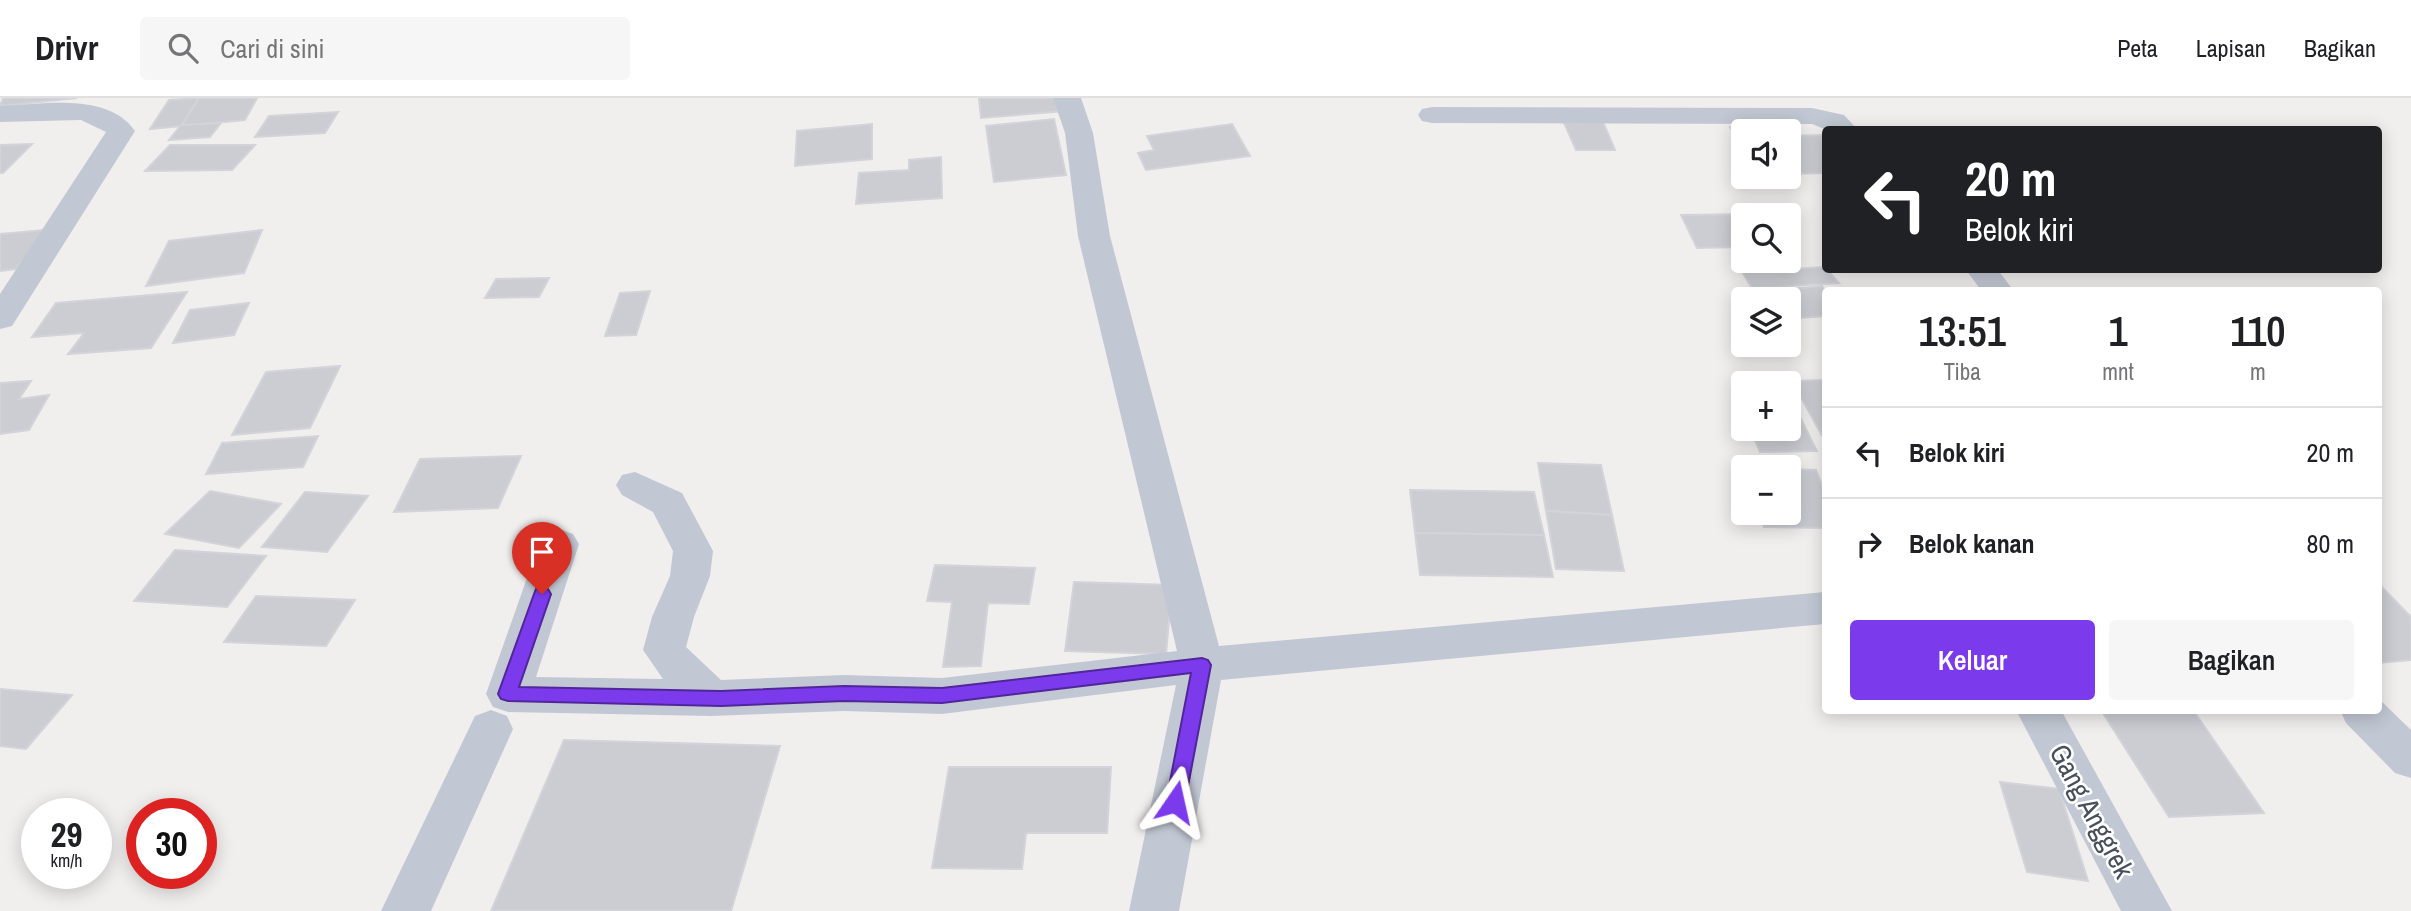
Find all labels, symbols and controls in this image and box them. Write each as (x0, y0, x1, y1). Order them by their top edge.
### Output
search box (140, 17, 630, 80)
text: Drivr (35, 26, 98, 70)
icon: search (164, 29, 202, 67)
text: Cari di sini (220, 31, 324, 66)
text: Peta (2117, 32, 2158, 64)
text: Lapisan (2196, 32, 2266, 64)
text: Bagikan (2304, 32, 2376, 64)
map controls (1731, 119, 1801, 525)
button: sound (1731, 119, 1801, 189)
text: 20 m (1965, 145, 2057, 211)
icon: left (1850, 154, 1941, 245)
button: search (1731, 203, 1801, 273)
text: Belok kiri (1965, 208, 2074, 251)
button: layers (1731, 287, 1801, 357)
text: 13:51 (1918, 303, 2006, 359)
text: 1 (2108, 303, 2128, 359)
text: 110 (2230, 303, 2286, 359)
text: Tiba (1943, 356, 1981, 387)
text: mnt (2102, 356, 2134, 387)
text: m (2250, 356, 2266, 387)
button: + (1731, 371, 1801, 441)
icon: left (1850, 434, 1888, 472)
text: Belok kiri (1909, 435, 2005, 470)
text: 20 m (2307, 435, 2354, 470)
button: − (1731, 455, 1801, 525)
pin (512, 522, 572, 594)
icon: right (1850, 525, 1888, 563)
text: Belok kanan (1909, 526, 2035, 561)
text: 80 m (2307, 526, 2354, 561)
icon: arrive (523, 533, 561, 571)
button: Keluar (1850, 620, 2095, 700)
button: Bagikan (2109, 620, 2354, 700)
street label: Gang Anggrek (2041, 737, 2143, 885)
position arrow (1138, 765, 1212, 839)
speed limit sign: 30 (126, 798, 217, 889)
text: 29 (51, 811, 82, 858)
text: km/h (51, 848, 83, 873)

